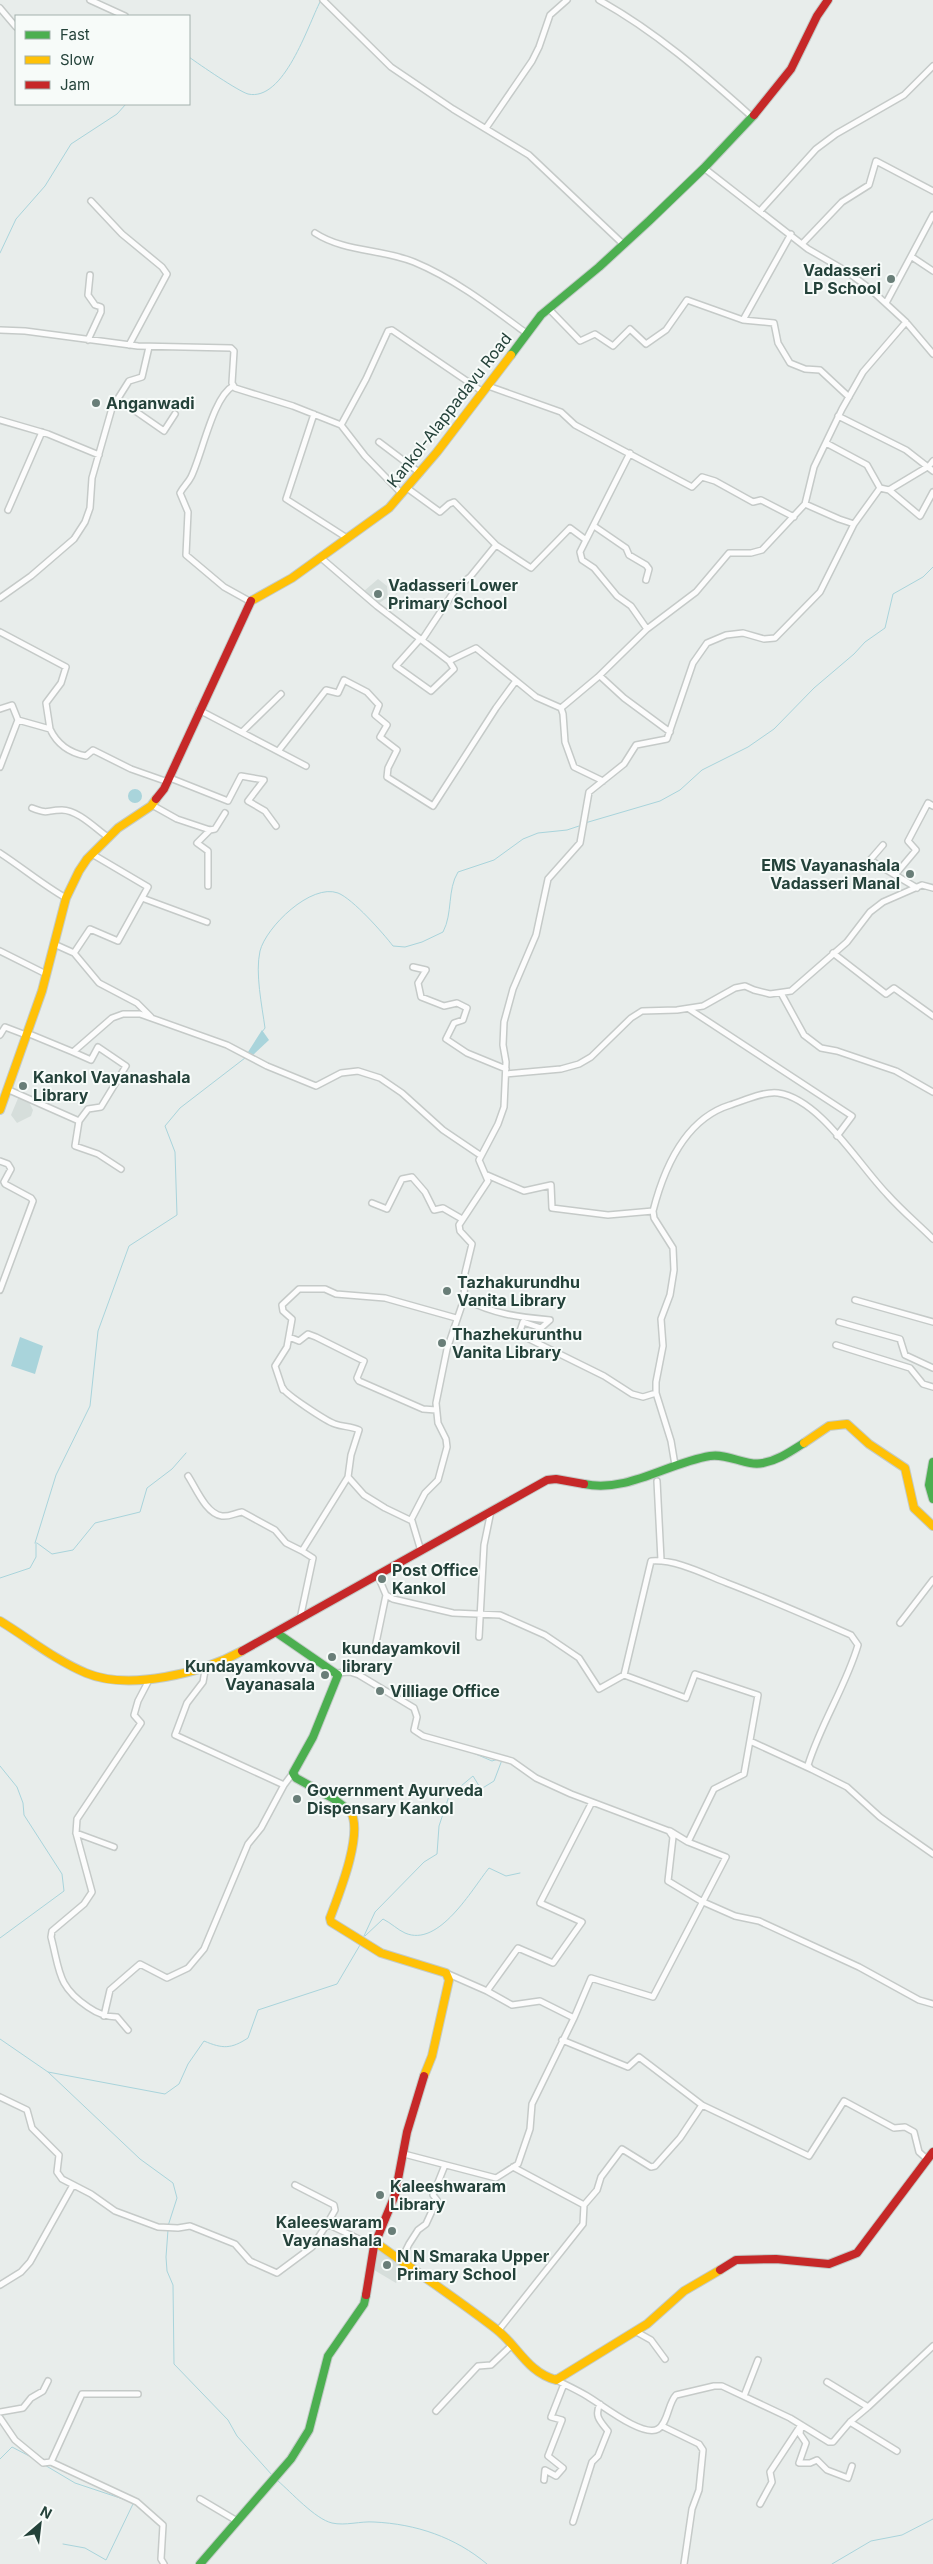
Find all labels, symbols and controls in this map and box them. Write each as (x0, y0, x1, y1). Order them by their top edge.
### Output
legend (15, 15, 190, 105)
text: Fast (60, 25, 90, 44)
text: Slow (60, 50, 94, 69)
text: Jam (60, 75, 90, 94)
place label: Vadasseri LP School (803, 260, 881, 298)
marker: Vadasseri LP School (885, 273, 897, 285)
street label: Kankol-Alappadavu Road (382, 329, 516, 491)
place label: Anganwadi (106, 393, 195, 413)
marker: Anganwadi (90, 397, 102, 409)
place label: Vadasseri Lower Primary School (388, 575, 518, 613)
marker: Vadasseri Lower Primary School (372, 588, 384, 600)
place label: EMS Vayanashala Vadasseri Manal (761, 855, 900, 893)
marker: EMS Vayanashala Vadasseri Manal (904, 868, 916, 880)
place label: Kankol Vayanashala Library (33, 1067, 190, 1105)
marker: Kankol Vayanashala Library (17, 1080, 29, 1092)
place label: Tazhakurundhu Vanita Library (457, 1272, 580, 1310)
marker: Tazhakurundhu Vanita Library (441, 1285, 453, 1297)
place label: Thazhekurunthu Vanita Library (452, 1324, 582, 1362)
marker: Thazhekurunthu Vanita Library (436, 1337, 448, 1349)
place label: Post Office Kankol (392, 1560, 478, 1598)
marker: Post Office Kankol (376, 1573, 388, 1585)
place label: kundayamkovil library (342, 1638, 460, 1676)
marker: kundayamkovil library (326, 1651, 338, 1663)
place label: Kundayamkovva Vayanasala (185, 1656, 315, 1694)
marker: Kundayamkovva Vayanasala (319, 1669, 331, 1681)
place label: Villiage Office (390, 1681, 500, 1701)
marker: Villiage Office (374, 1685, 386, 1697)
place label: Government Ayurveda Dispensary Kankol (307, 1780, 483, 1818)
marker: Government Ayurveda Dispensary Kankol (291, 1793, 303, 1805)
place label: Kaleeshwaram Library (390, 2176, 506, 2214)
marker: Kaleeshwaram Library (374, 2189, 386, 2201)
place label: Kaleeswaram Vayanashala (276, 2212, 382, 2250)
marker: Kaleeswaram Vayanashala (386, 2225, 398, 2237)
place label: N N Smaraka Upper Primary School (397, 2246, 550, 2284)
marker: N N Smaraka Upper Primary School (381, 2259, 393, 2271)
north arrow (15, 2499, 65, 2549)
text: N (38, 2502, 55, 2522)

